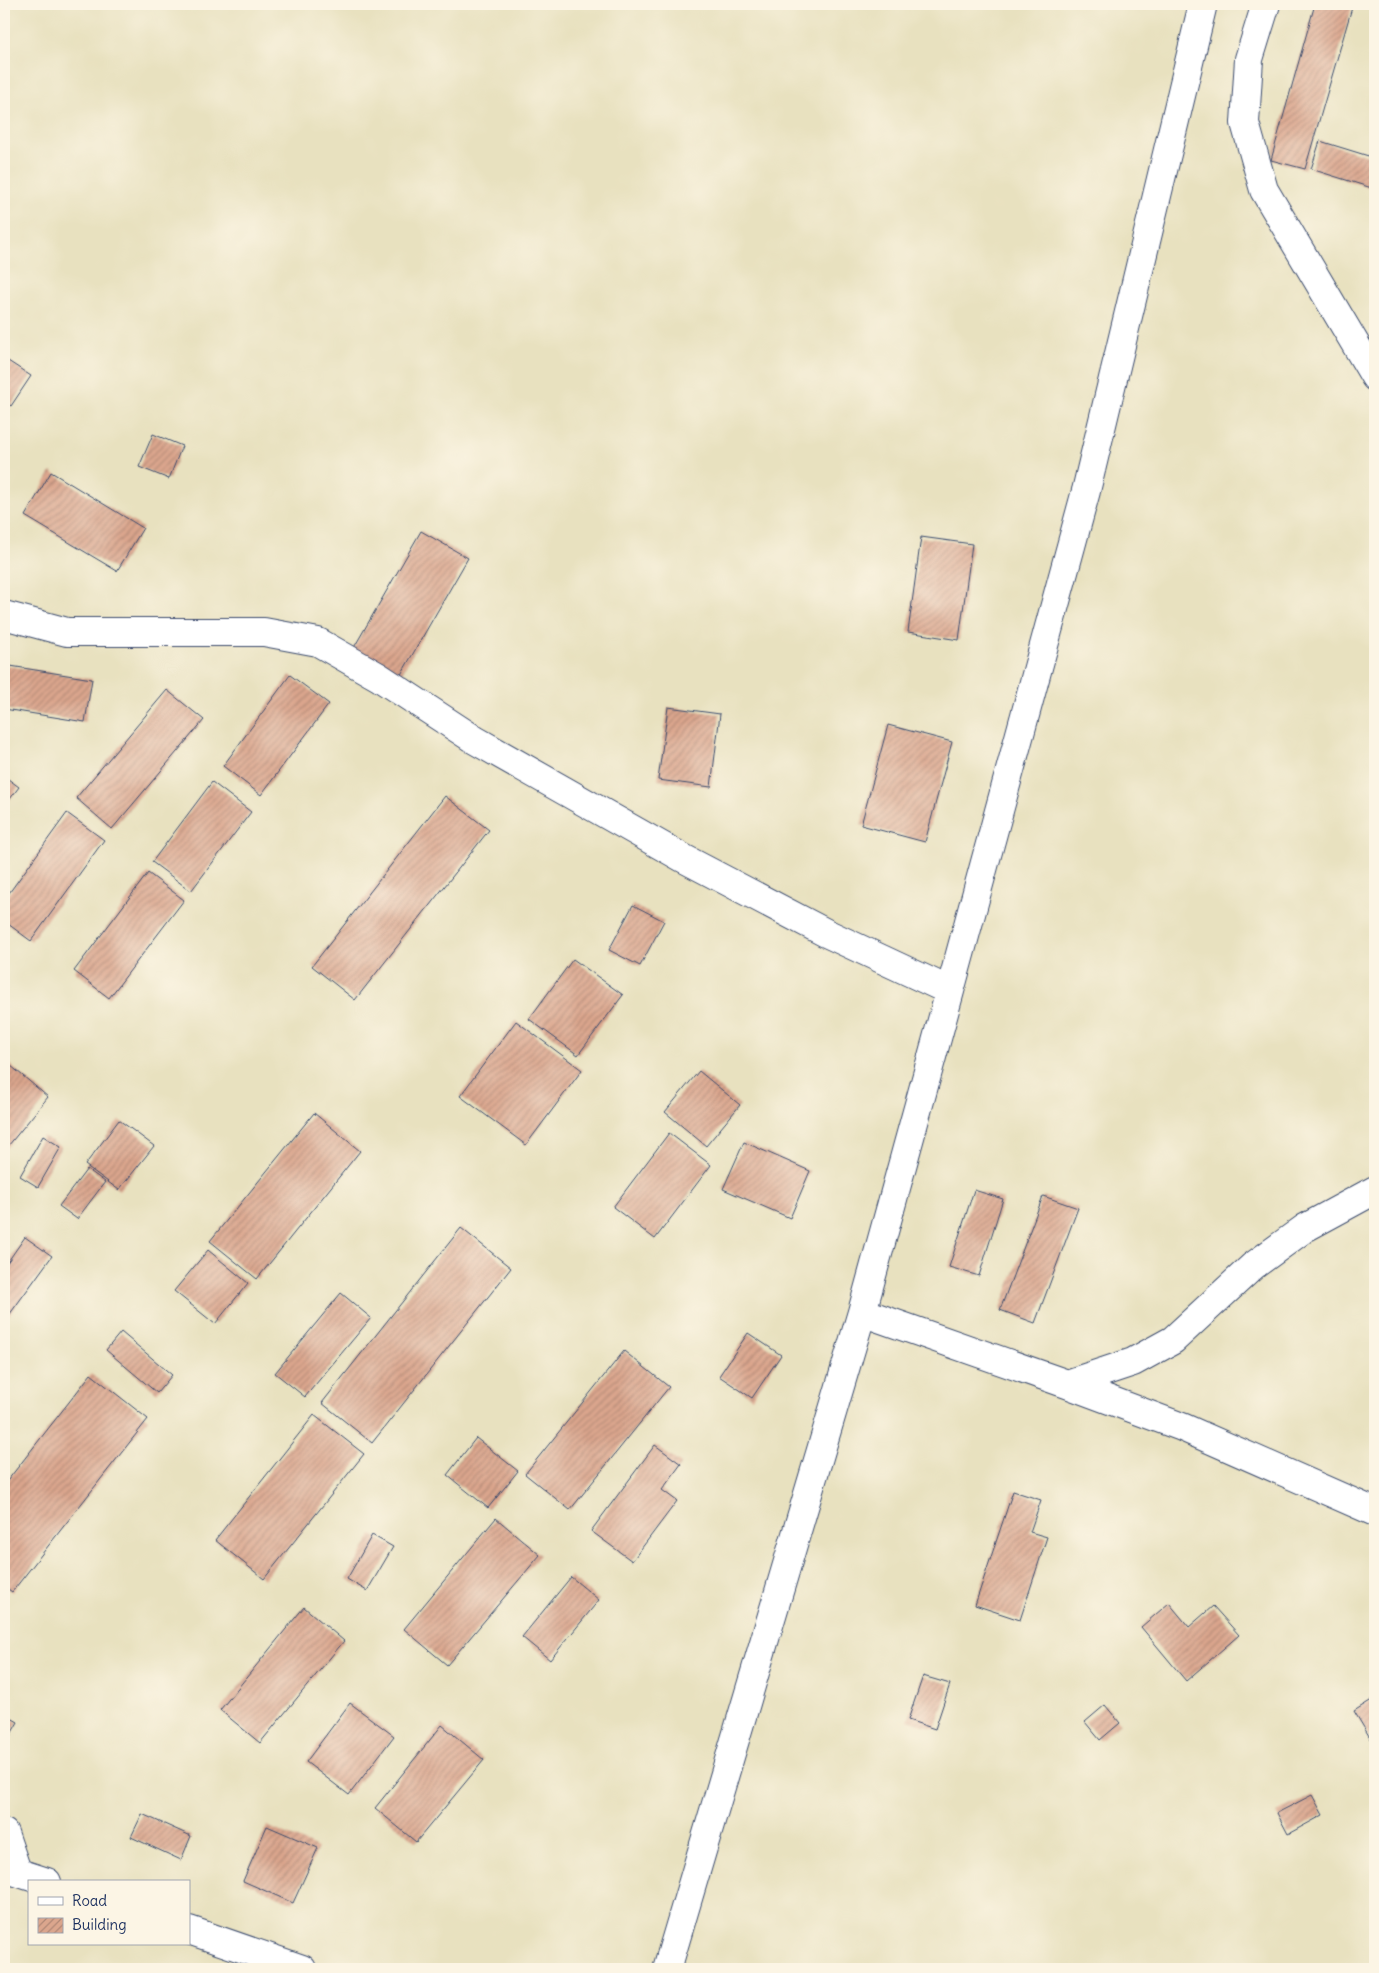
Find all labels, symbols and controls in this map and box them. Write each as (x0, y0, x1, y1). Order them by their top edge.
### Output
legend (28, 1880, 190, 1946)
text: Road (72, 1891, 107, 1910)
text: Building (72, 1915, 127, 1934)

